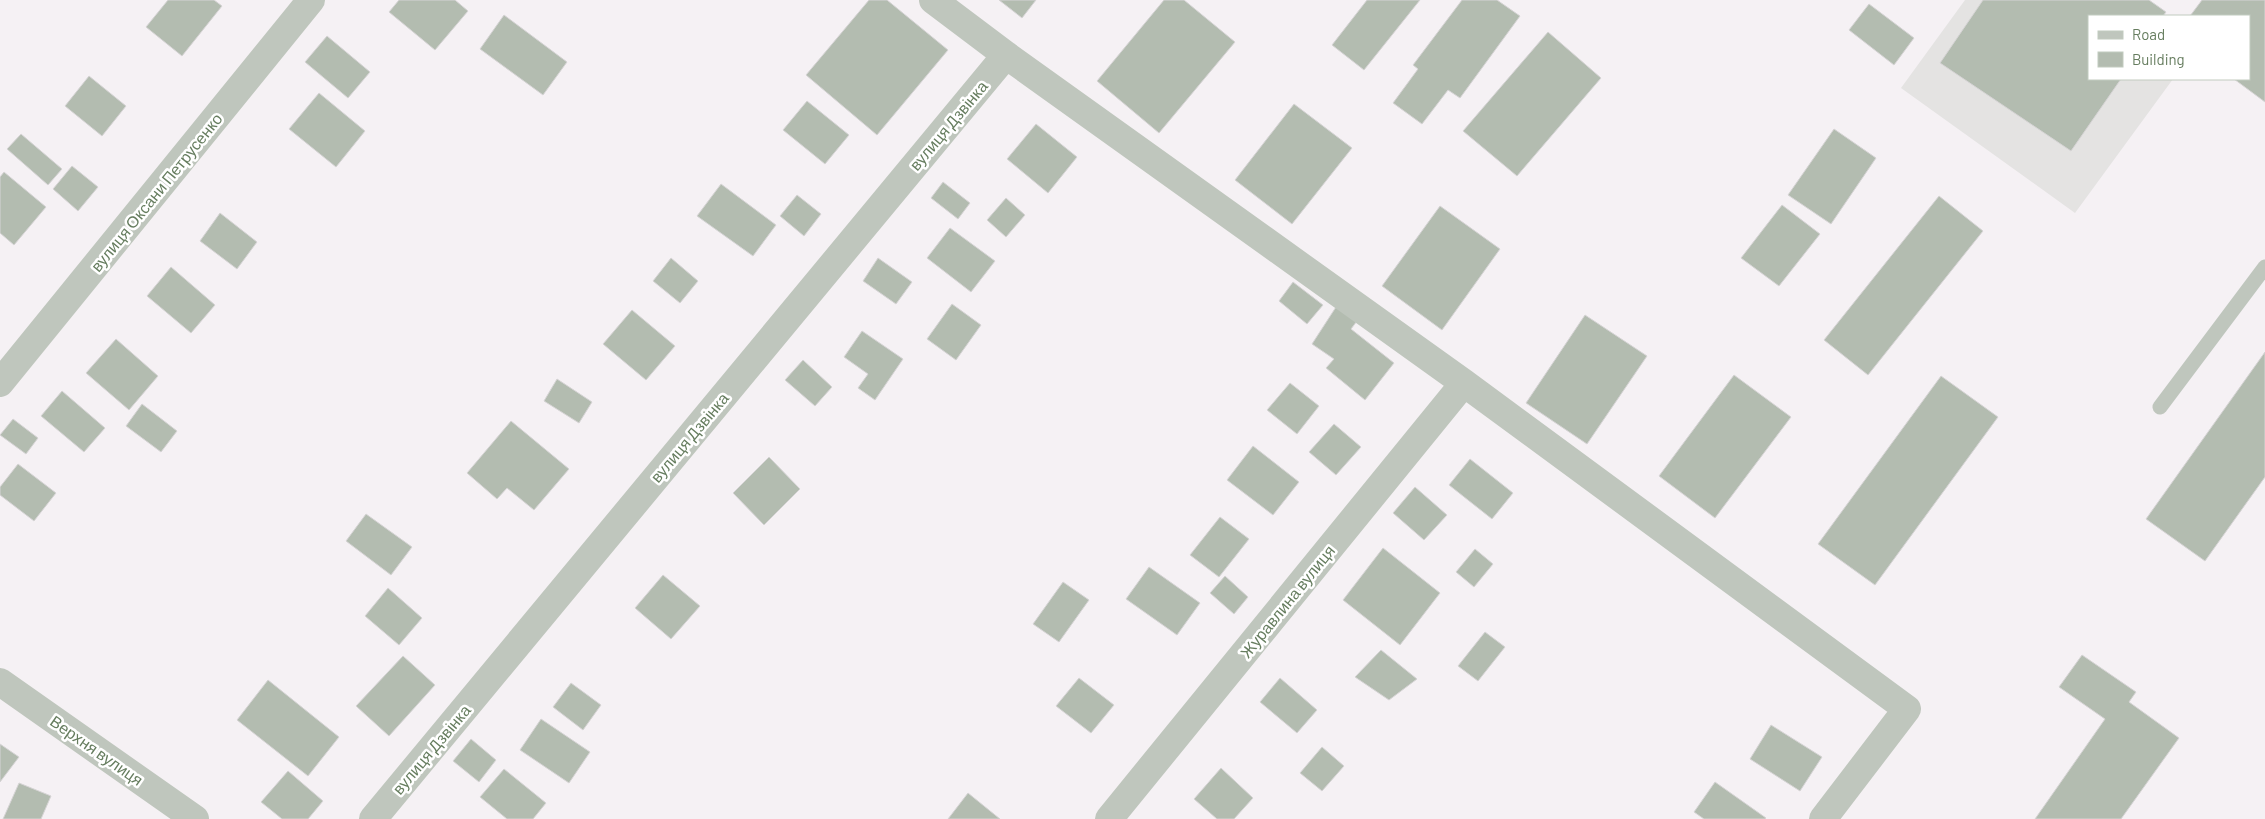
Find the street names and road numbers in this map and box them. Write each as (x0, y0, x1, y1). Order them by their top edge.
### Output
street label: вулиця Дзвінка (905, 76, 991, 174)
street label: вулиця Оксани Петрусенко (86, 109, 226, 275)
street label: вулиця Дзвінка (646, 388, 732, 486)
street label: Журавлина вулиця (1236, 541, 1338, 661)
street label: вулиця Дзвінка (388, 700, 474, 798)
street label: Верхня вулиця (47, 711, 147, 789)

